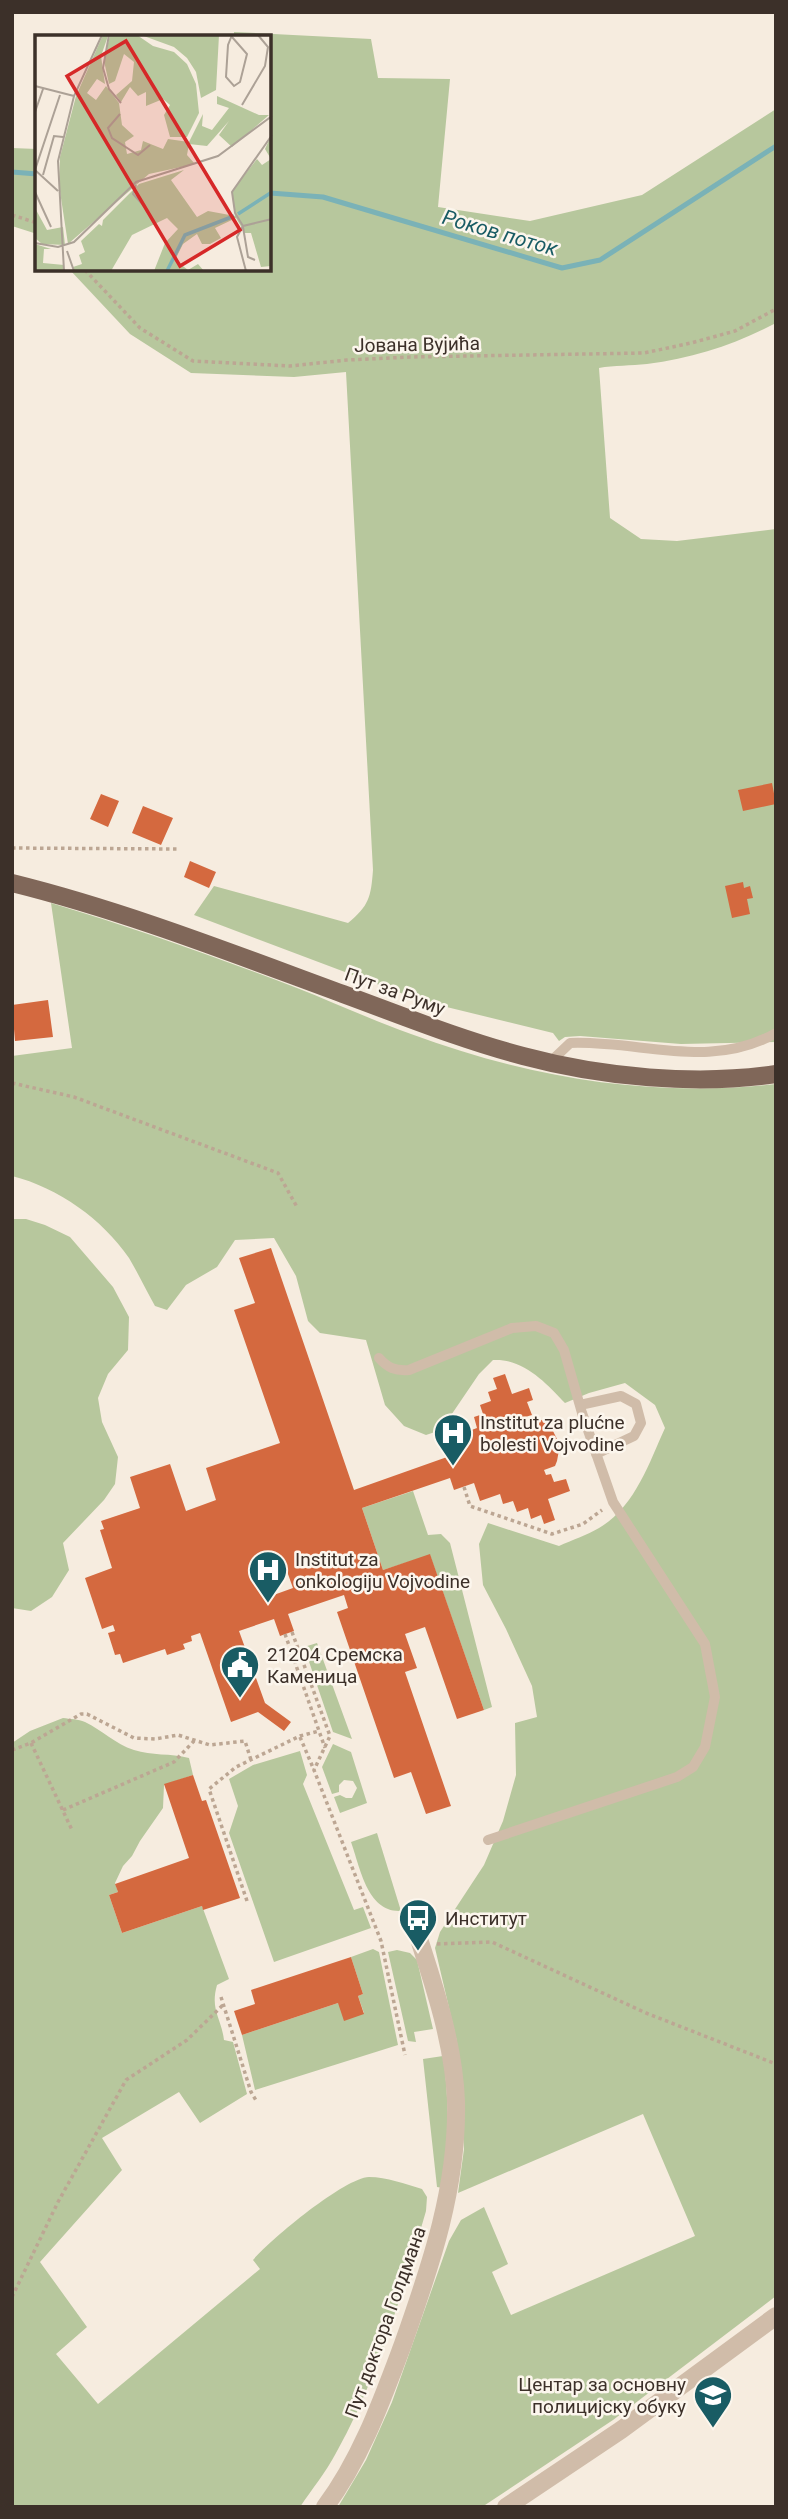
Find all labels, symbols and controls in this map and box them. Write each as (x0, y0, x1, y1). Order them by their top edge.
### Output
inset map (35, 35, 271, 271)
water label: Роков поток (440, 205, 561, 261)
street label: Јована Вујића (354, 332, 480, 357)
street label: Пут за Руму (341, 963, 448, 1020)
place label: Institut za plućne bolesti Vojvodine (480, 1411, 625, 1456)
hospital icon: Institut za plućne bolesti Vojvodine (432, 1412, 474, 1467)
place label: Institut za onkologiju Vojvodine (295, 1548, 470, 1593)
hospital icon: Institut za onkologiju Vojvodine (247, 1549, 289, 1604)
place label: 21204 Сремска Каменица (267, 1643, 403, 1688)
public building icon: 21204 Сремска Каменица (219, 1644, 261, 1699)
bus stop icon: Институт (397, 1897, 439, 1952)
place label: Институт (445, 1907, 527, 1930)
street label: Пут доктора Голдмана (340, 2223, 431, 2421)
place label: Центар за основну полицијску обуку (518, 2373, 686, 2418)
school or university icon: Центар за основну полицијску обуку (692, 2374, 734, 2429)

